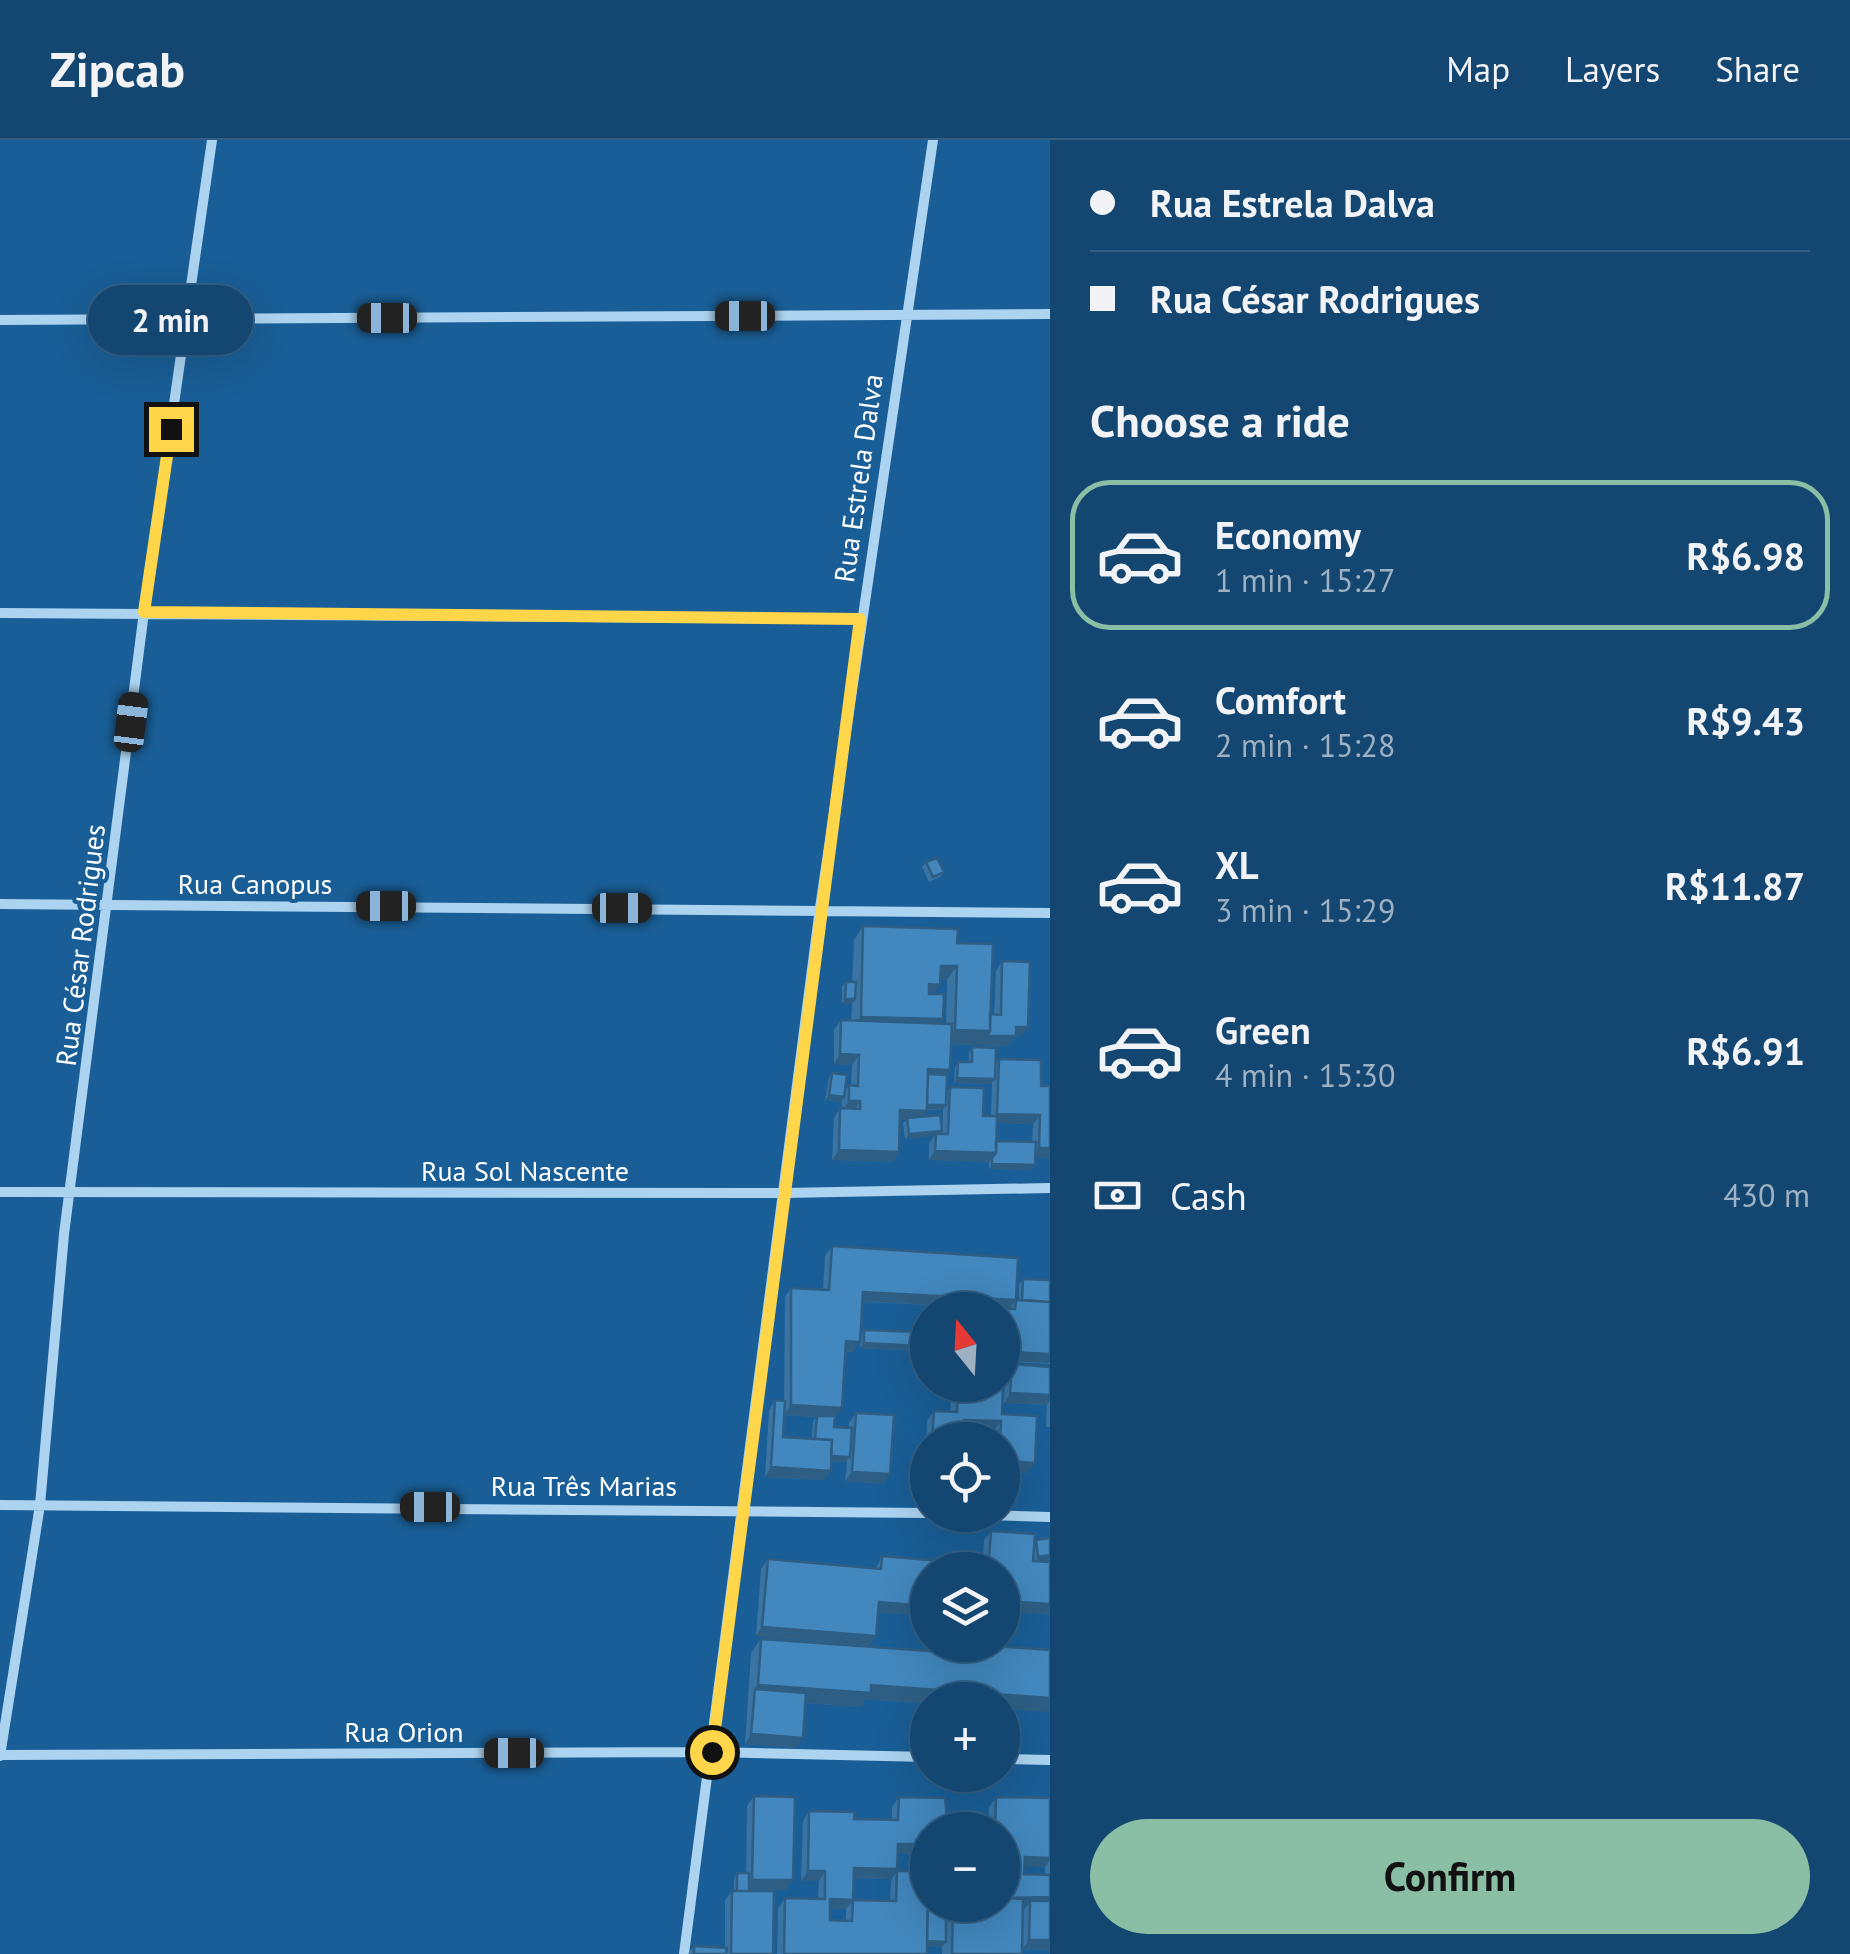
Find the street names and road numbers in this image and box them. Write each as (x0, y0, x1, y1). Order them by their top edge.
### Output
street label: Rua Estrela Dalva (825, 371, 891, 585)
street label: Rua César Rodrigues (47, 822, 113, 1068)
street label: Rua Canopus (178, 865, 332, 902)
street label: Rua Sol Nascente (421, 1152, 629, 1189)
street label: Rua Três Marias (491, 1467, 677, 1504)
street label: Rua Orion (344, 1713, 464, 1750)

